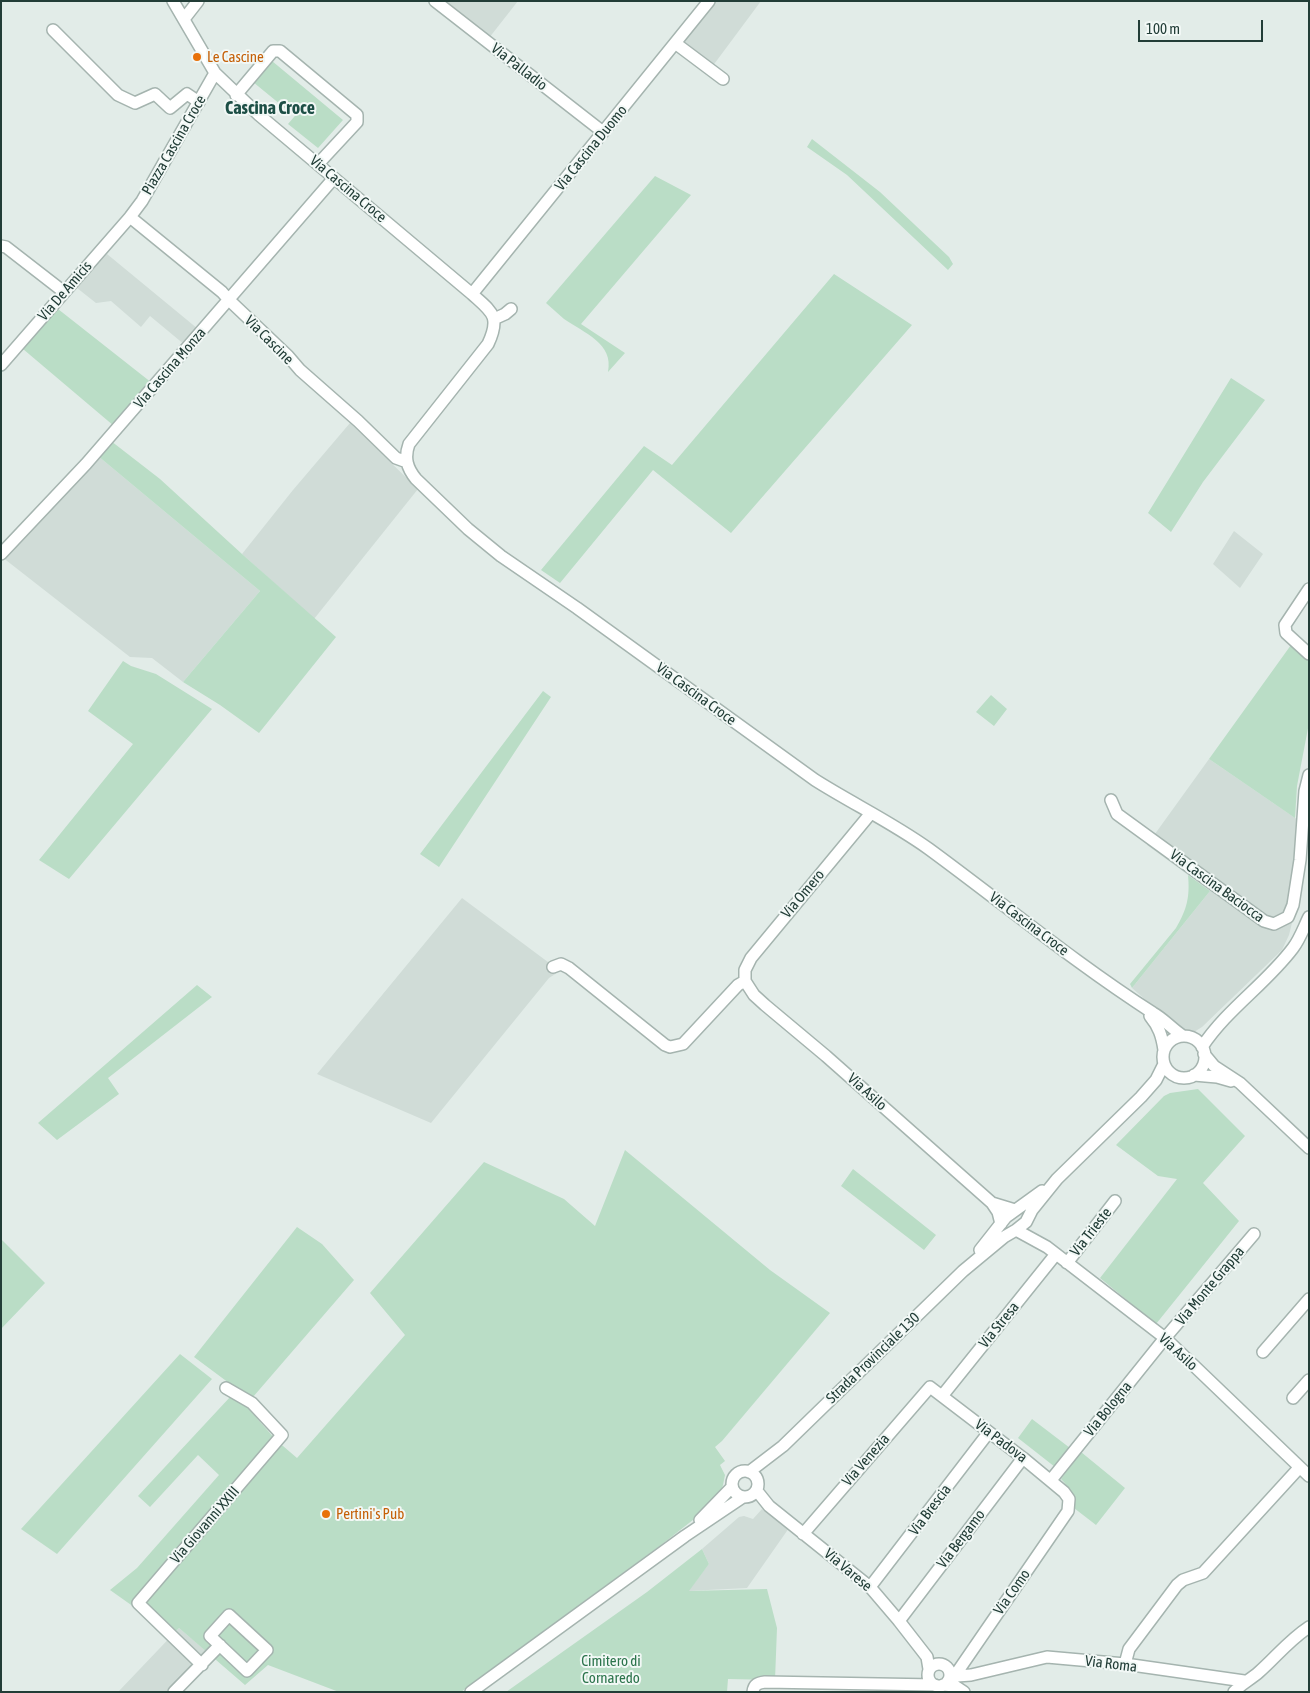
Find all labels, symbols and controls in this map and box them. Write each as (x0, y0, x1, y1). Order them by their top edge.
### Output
scale bar (1140, 10, 1265, 42)
text: 100 m (1146, 20, 1180, 37)
street label: Via Palladio (487, 39, 551, 95)
place label: Le Cascine (207, 48, 264, 66)
marker: Le Cascine (191, 51, 203, 63)
street label: Piazza Cascina Croce (138, 92, 210, 198)
district label: Cascina Croce (225, 97, 315, 119)
street label: Via Cascina Duomo (551, 102, 631, 194)
street label: Via Cascina Croce (306, 152, 390, 226)
street label: Via De Amicis (34, 258, 96, 324)
street label: Via Cascine (241, 312, 297, 368)
street label: Via Cascina Monza (130, 324, 210, 412)
street label: Via Cascina Croce (652, 659, 740, 729)
street label: Via Cascina Baciocca (1166, 846, 1268, 926)
street label: Via Omero (778, 866, 828, 922)
street label: Via Cascina Croce (986, 888, 1072, 960)
street label: Via Asilo (844, 1070, 890, 1114)
street label: Via Trieste (1067, 1204, 1115, 1260)
street label: Via Monte Grappa (1172, 1243, 1248, 1329)
street label: Via Stresa (975, 1298, 1023, 1352)
street label: Strada Provinciale 130 (822, 1309, 924, 1407)
street label: Via Asilo (1155, 1329, 1201, 1375)
street label: Via Bologna (1080, 1378, 1136, 1440)
street label: Via Padova (971, 1415, 1031, 1467)
street label: Via Venezia (838, 1430, 894, 1490)
street label: Via Brescia (905, 1481, 955, 1539)
street label: Via Giovanni XXIII (167, 1483, 243, 1567)
place label: Pertini's Pub (336, 1505, 404, 1523)
street label: Via Bergamo (933, 1506, 989, 1572)
marker: Pertini's Pub (320, 1508, 332, 1520)
street label: Via Varese (820, 1545, 876, 1595)
street label: Via Como (990, 1566, 1034, 1618)
park label: Cimitero di Cornaredo (581, 1652, 641, 1687)
street label: Via Roma (1084, 1652, 1138, 1676)

